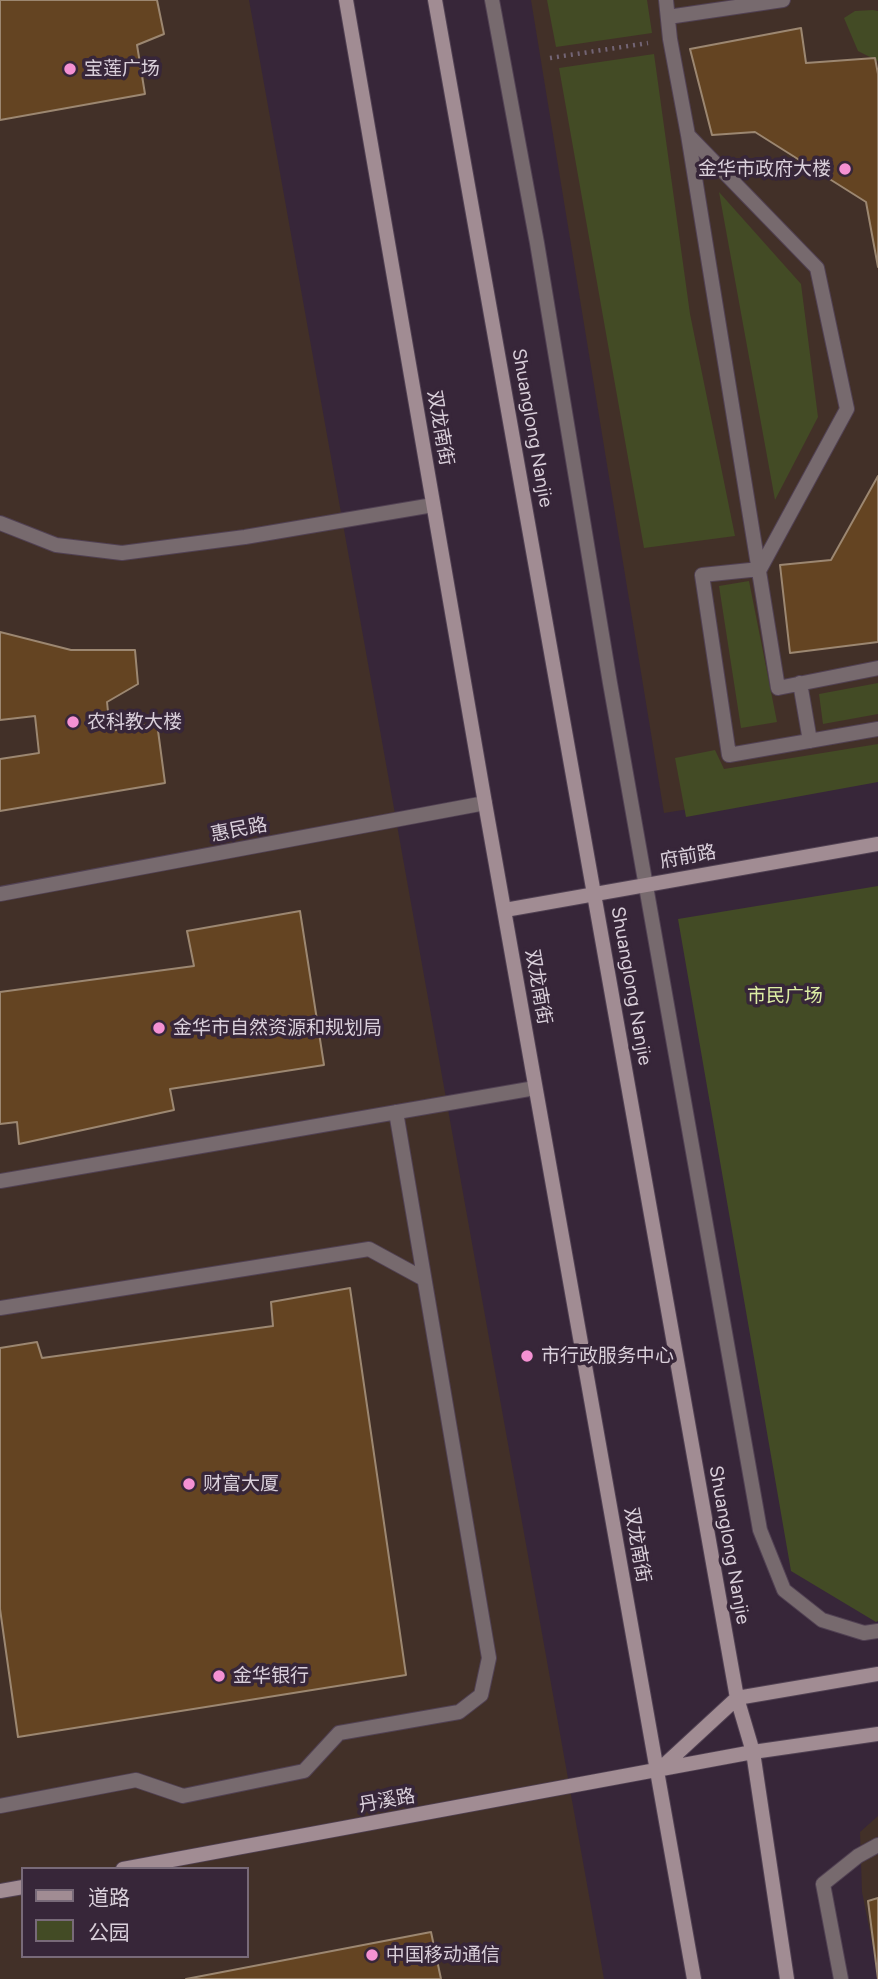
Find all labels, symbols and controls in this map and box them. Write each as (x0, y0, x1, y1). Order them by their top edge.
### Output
place label: 宝莲广场 (84, 58, 160, 80)
marker: 宝莲广场 (62, 61, 78, 77)
place label: 金华市政府大楼 (698, 158, 831, 180)
marker: 金华市政府大楼 (837, 161, 853, 177)
street label: Shuanglong Nanjie (507, 347, 557, 509)
street label: 双龙南街 (422, 389, 458, 467)
place label: 农科教大楼 (87, 711, 182, 733)
marker: 农科教大楼 (65, 714, 81, 730)
street label: 惠民路 (209, 813, 269, 847)
street label: 府前路 (658, 841, 718, 873)
street label: Shuanglong Nanjie (606, 905, 656, 1067)
street label: 双龙南街 (520, 948, 556, 1026)
park label: 市民广场 (747, 985, 823, 1007)
place label: 金华市自然资源和规划局 (173, 1017, 382, 1039)
marker: 金华市自然资源和规划局 (151, 1020, 167, 1036)
place label: 市行政服务中心 (541, 1345, 674, 1367)
marker: 市行政服务中心 (519, 1348, 535, 1364)
street label: Shuanglong Nanjie (704, 1464, 754, 1626)
place label: 财富大厦 (203, 1473, 279, 1495)
marker: 财富大厦 (181, 1476, 197, 1492)
street label: 双龙南街 (619, 1506, 655, 1584)
place label: 金华银行 (233, 1665, 309, 1687)
marker: 金华银行 (211, 1668, 227, 1684)
street label: 丹溪路 (357, 1785, 417, 1817)
legend (21, 1867, 248, 1958)
text: 道路 (88, 1885, 130, 1910)
text: 公园 (88, 1920, 130, 1945)
place label: 中国移动通信 (386, 1944, 500, 1966)
marker: 中国移动通信 (364, 1947, 380, 1963)

